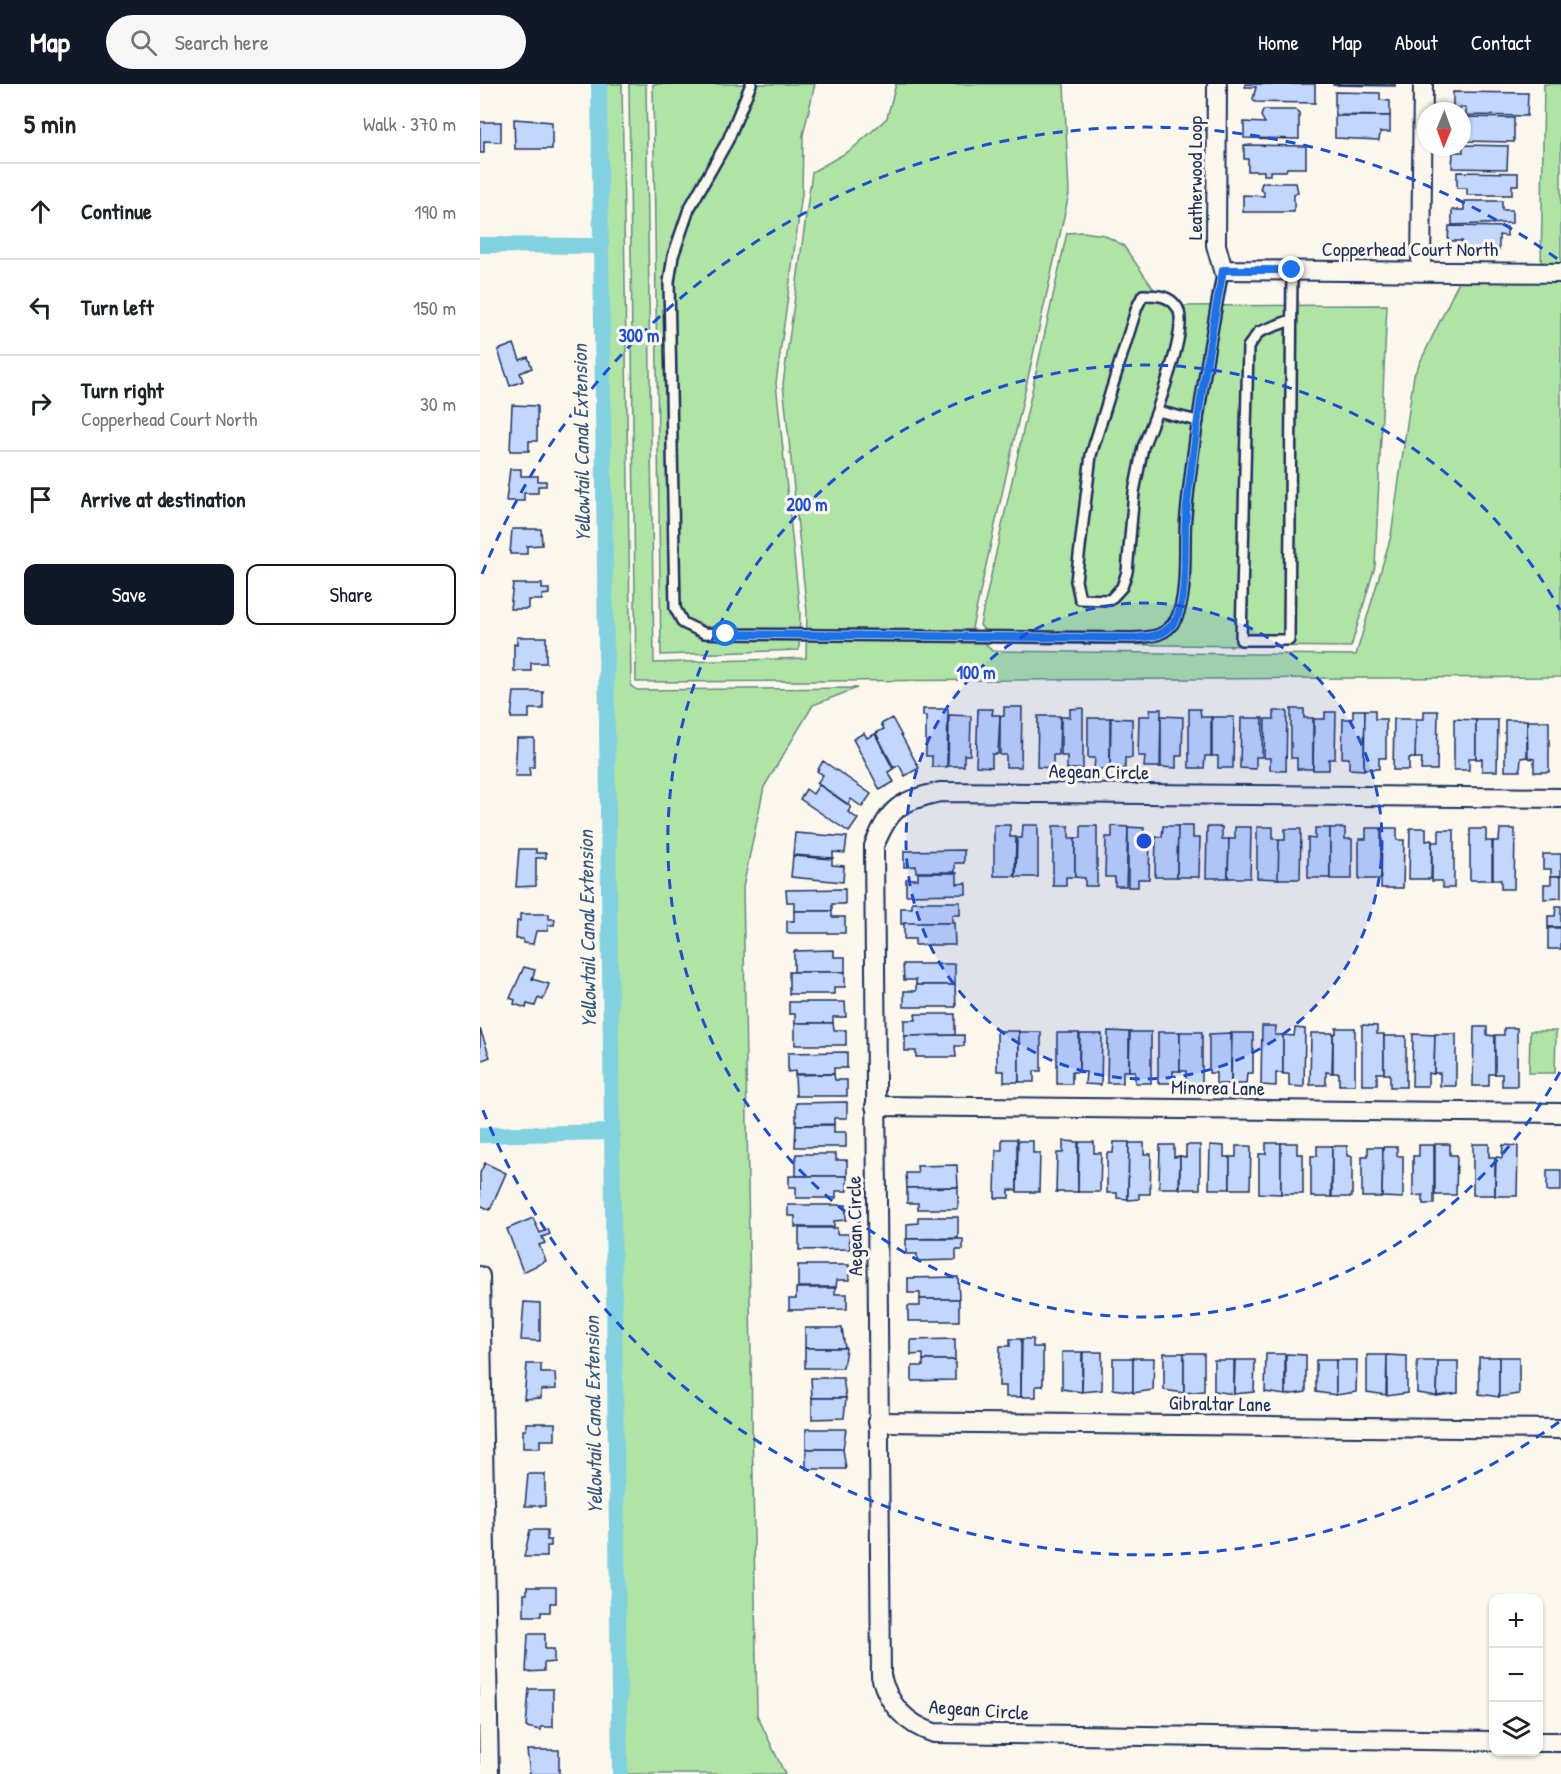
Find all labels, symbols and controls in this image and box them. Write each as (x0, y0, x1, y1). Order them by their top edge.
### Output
search box (106, 15, 526, 69)
text: Map (30, 23, 70, 61)
icon: search (127, 26, 160, 59)
text: Search here (175, 27, 269, 57)
text: Home (1258, 28, 1299, 57)
text: Map (1332, 28, 1362, 57)
text: About (1395, 28, 1438, 57)
text: Contact (1471, 28, 1531, 57)
north arrow (1417, 102, 1471, 156)
text: 5 min (24, 106, 76, 141)
text: Walk · 370 m (363, 110, 456, 137)
street label: Leatherwood Loop (1181, 116, 1208, 240)
icon: ahead (24, 195, 57, 228)
text: Continue (81, 196, 152, 226)
text: 190 m (414, 198, 456, 225)
street label: Copperhead Court North (1322, 235, 1498, 262)
route end (1278, 256, 1304, 282)
icon: left (24, 291, 57, 324)
text: Turn left (81, 292, 154, 322)
text: 150 m (413, 294, 456, 321)
text: 300 m (619, 323, 659, 348)
water label: Yellowtail Canal Extension (565, 342, 597, 542)
text: Turn right (81, 375, 164, 405)
icon: right (24, 387, 57, 420)
text: 30 m (420, 390, 456, 417)
text: Copperhead Court North (81, 405, 257, 432)
icon: arrive (24, 483, 57, 516)
text: Arrive at destination (81, 484, 246, 514)
text: 200 m (787, 492, 827, 517)
button: Save (24, 564, 234, 625)
button: Share (246, 564, 456, 625)
route start (712, 620, 738, 646)
text: 100 m (956, 660, 996, 685)
street label: Aegean Circle (1049, 757, 1149, 785)
water label: Yellowtail Canal Extension (571, 828, 603, 1028)
centre of rings (1134, 831, 1154, 851)
street label: Minorea Lane (1171, 1073, 1265, 1101)
street label: Aegean Circle (840, 1176, 868, 1276)
water label: Yellowtail Canal Extension (577, 1314, 609, 1514)
street label: Gibraltar Lane (1169, 1389, 1272, 1417)
map controls (1489, 1594, 1543, 1756)
button: + (1489, 1594, 1543, 1648)
button: − (1489, 1648, 1543, 1702)
street label: Aegean Circle (928, 1692, 1030, 1726)
button: layers (1489, 1702, 1543, 1756)

